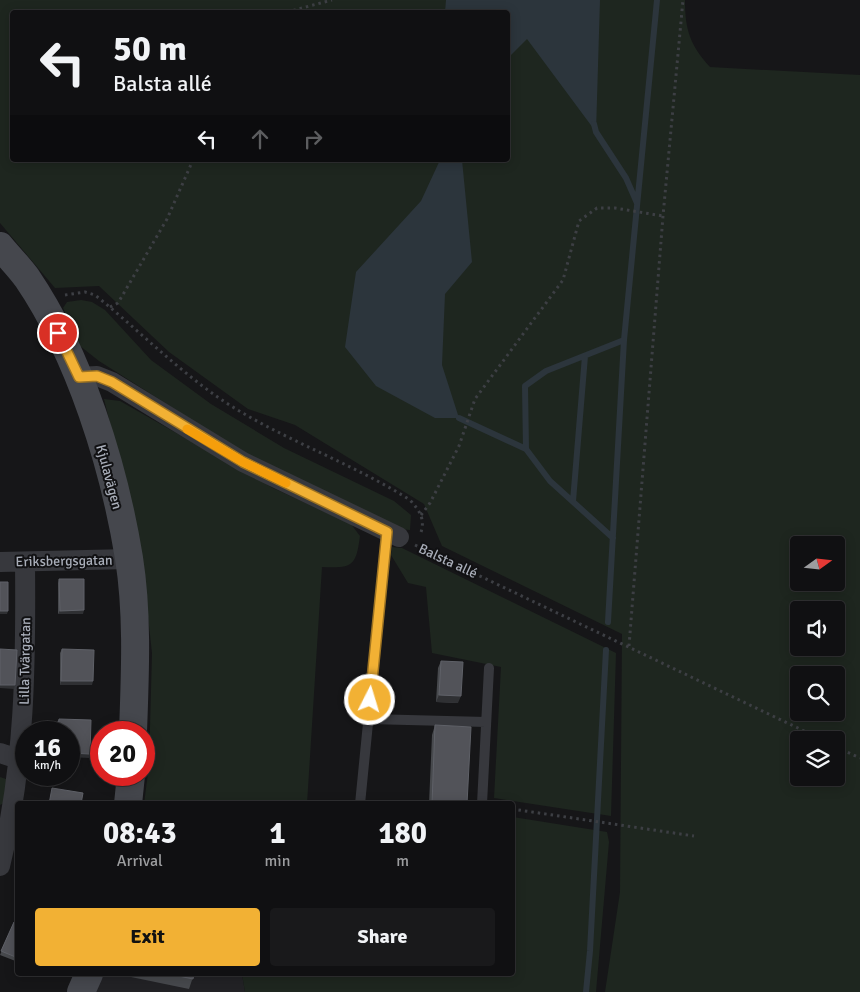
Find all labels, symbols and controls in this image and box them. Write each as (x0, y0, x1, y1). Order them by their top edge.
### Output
text: 50 m (113, 27, 187, 70)
icon: left (30, 30, 95, 95)
text: Balsta allé (113, 70, 212, 97)
icon: left (193, 125, 221, 153)
icon: ahead (246, 125, 274, 153)
icon: right (299, 125, 327, 153)
pin (37, 312, 79, 354)
icon: arrive (44, 319, 72, 347)
street label: Kjulavägen (92, 443, 126, 511)
north arrow (790, 536, 845, 591)
map controls (790, 536, 845, 786)
street label: Balsta allé (416, 540, 480, 582)
street label: Eriksbergsgatan (15, 552, 113, 570)
button: sound (790, 601, 845, 656)
street label: Lilla Tvärgatan (16, 617, 34, 705)
button: search (790, 666, 845, 721)
position arrow (343, 673, 395, 725)
speed limit sign: 20 (90, 721, 155, 786)
button: layers (790, 731, 845, 786)
text: 16 (34, 732, 61, 763)
text: km/h (34, 758, 61, 773)
text: 08:43 (103, 815, 177, 852)
text: 1 (269, 815, 286, 852)
text: 180 (378, 815, 427, 852)
text: Arrival (117, 851, 163, 871)
text: min (265, 851, 290, 871)
text: m (396, 851, 409, 871)
button: Exit (35, 908, 260, 966)
button: Share (270, 908, 495, 966)

